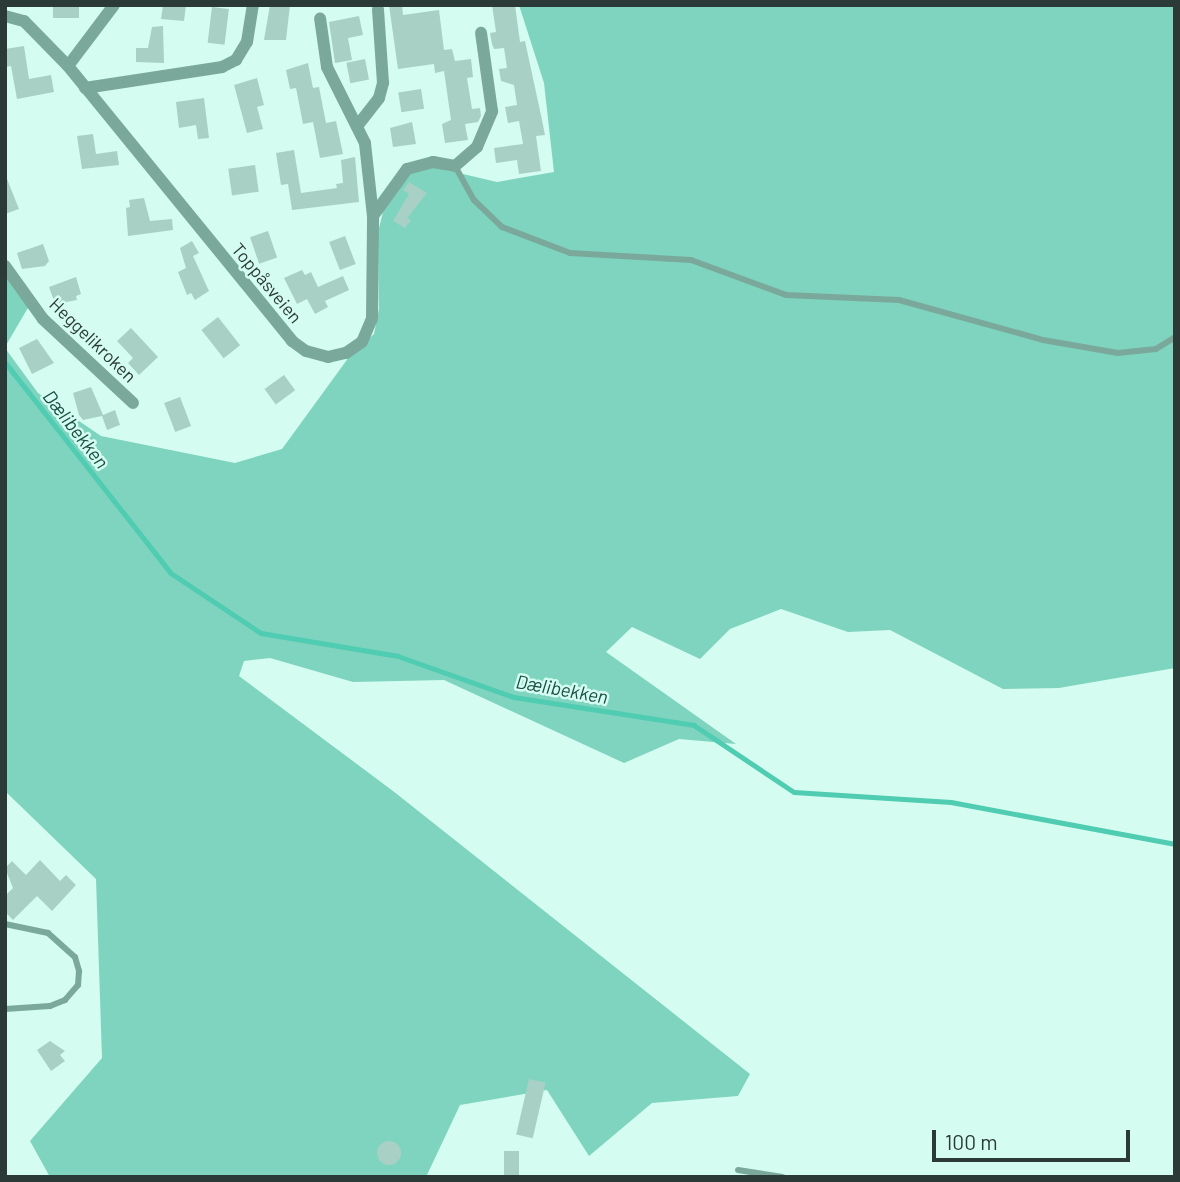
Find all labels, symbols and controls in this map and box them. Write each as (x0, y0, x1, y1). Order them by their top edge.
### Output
street label: Toppåsveien (227, 239, 307, 327)
street label: Heggelikroken (45, 293, 141, 387)
water label: Dælibekken (38, 385, 114, 473)
water label: Dælibekken (514, 670, 610, 708)
scale bar (935, 1116, 1133, 1160)
text: 100 m (945, 1129, 998, 1154)

